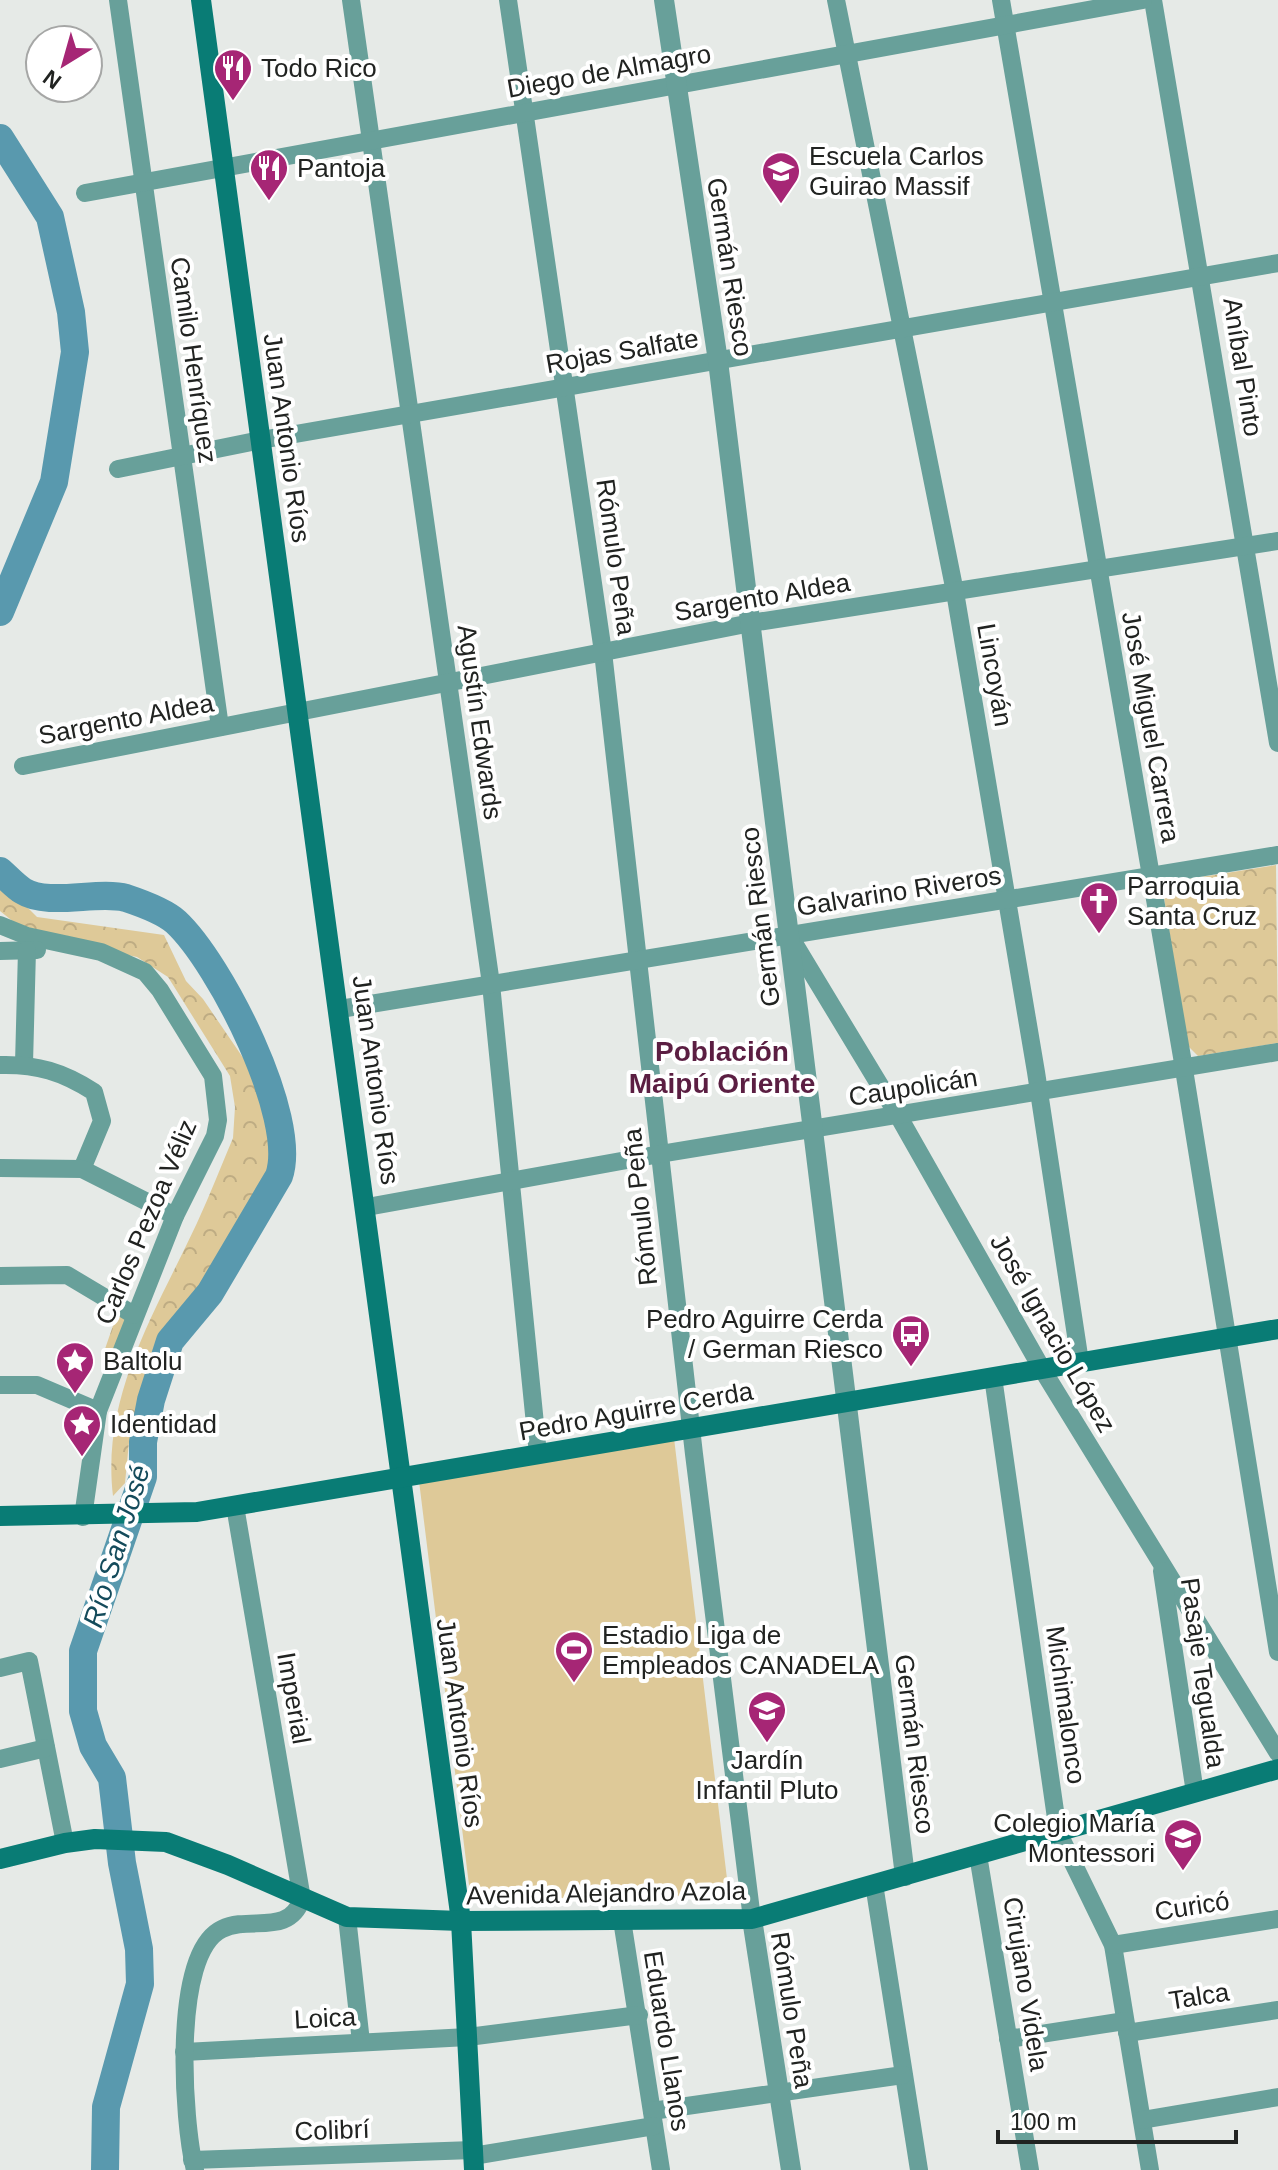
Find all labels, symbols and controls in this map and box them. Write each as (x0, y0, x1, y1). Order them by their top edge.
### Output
north arrow (24, 24, 104, 104)
street label: Diego de Almagro (505, 38, 713, 104)
restaurant icon: Todo Rico (212, 47, 254, 102)
place label: Todo Rico (261, 53, 377, 83)
text: N (38, 65, 66, 94)
place label: Escuela Carlos Guirao Massif (809, 141, 984, 201)
restaurant icon: Pantoja (248, 147, 290, 202)
school or university icon: Escuela Carlos Guirao Massif (760, 150, 802, 205)
place label: Pantoja (297, 153, 386, 183)
street label: Germán Riesco (701, 175, 759, 359)
street label: Camilo Henríquez (165, 255, 223, 465)
street label: Aníbal Pinto (1217, 295, 1269, 439)
street label: Rojas Salfate (543, 323, 701, 379)
street label: Juan Antonio Ríos (257, 331, 317, 545)
street label: Rómulo Peña (590, 477, 642, 638)
street label: Sargento Aldea (672, 567, 853, 627)
street label: José Miguel Carrera (1116, 609, 1186, 845)
street label: Lincoyán (971, 621, 1019, 729)
street label: Agustín Edwards (451, 623, 509, 821)
street label: Sargento Aldea (36, 687, 217, 751)
street label: Germán Riesco (734, 826, 786, 1008)
street label: Galvarino Riveros (795, 860, 1003, 922)
place label: Parroquia Santa Cruz (1127, 871, 1257, 931)
church icon: Parroquia Santa Cruz (1078, 880, 1120, 935)
street label: Juan Antonio Ríos (346, 973, 406, 1187)
district label: Población Maipú Oriente (629, 1036, 815, 1099)
street label: Caupolicán (846, 1062, 980, 1112)
street label: Carlos Pezoa Véliz (89, 1115, 203, 1329)
street label: Rómulo Peña (617, 1127, 663, 1287)
street label: José Ignacio López (984, 1228, 1122, 1438)
place label: Pedro Aguirre Cerda / German Riesco (646, 1304, 884, 1364)
bus stop icon: Pedro Aguirre Cerda / German Riesco (890, 1313, 932, 1368)
place icon: Baltolu (54, 1340, 96, 1395)
place label: Baltolu (103, 1346, 183, 1376)
street label: Pedro Aguirre Cerda (517, 1376, 756, 1446)
place icon: Identidad (61, 1403, 103, 1458)
place label: Identidad (110, 1409, 217, 1439)
water label: Río San José (77, 1461, 156, 1631)
street label: Pasaje Tegualda (1175, 1576, 1231, 1771)
street label: Juan Antonio Ríos (430, 1616, 490, 1830)
place label: Estadio Liga de Empleados CANADELA (602, 1620, 880, 1680)
street label: Michimalonco (1040, 1624, 1092, 1786)
sports icon: Estadio Liga de Empleados CANADELA (553, 1629, 595, 1684)
street label: Imperial (271, 1650, 317, 1746)
street label: Germán Riesco (889, 1653, 941, 1835)
school or university icon: Jardín Infantil Pluto (746, 1689, 788, 1744)
place label: Jardín Infantil Pluto (695, 1745, 839, 1805)
place label: Colegio María Montessori (993, 1808, 1156, 1868)
school or university icon: Colegio María Montessori (1162, 1817, 1204, 1872)
street label: Avenida Alejandro Azola (466, 1876, 747, 1910)
street label: Curicó (1153, 1885, 1231, 1927)
street label: Cirujano Videla (997, 1895, 1055, 2074)
street label: Rómulo Peña (765, 1930, 819, 2091)
street label: Eduardo Llanos (638, 1949, 696, 2133)
street label: Talca (1167, 1976, 1232, 2016)
street label: Loica (293, 2001, 357, 2035)
scale bar (998, 2094, 1236, 2144)
text: 100 m (1010, 2108, 1077, 2135)
street label: Colibrí (294, 2114, 371, 2146)

